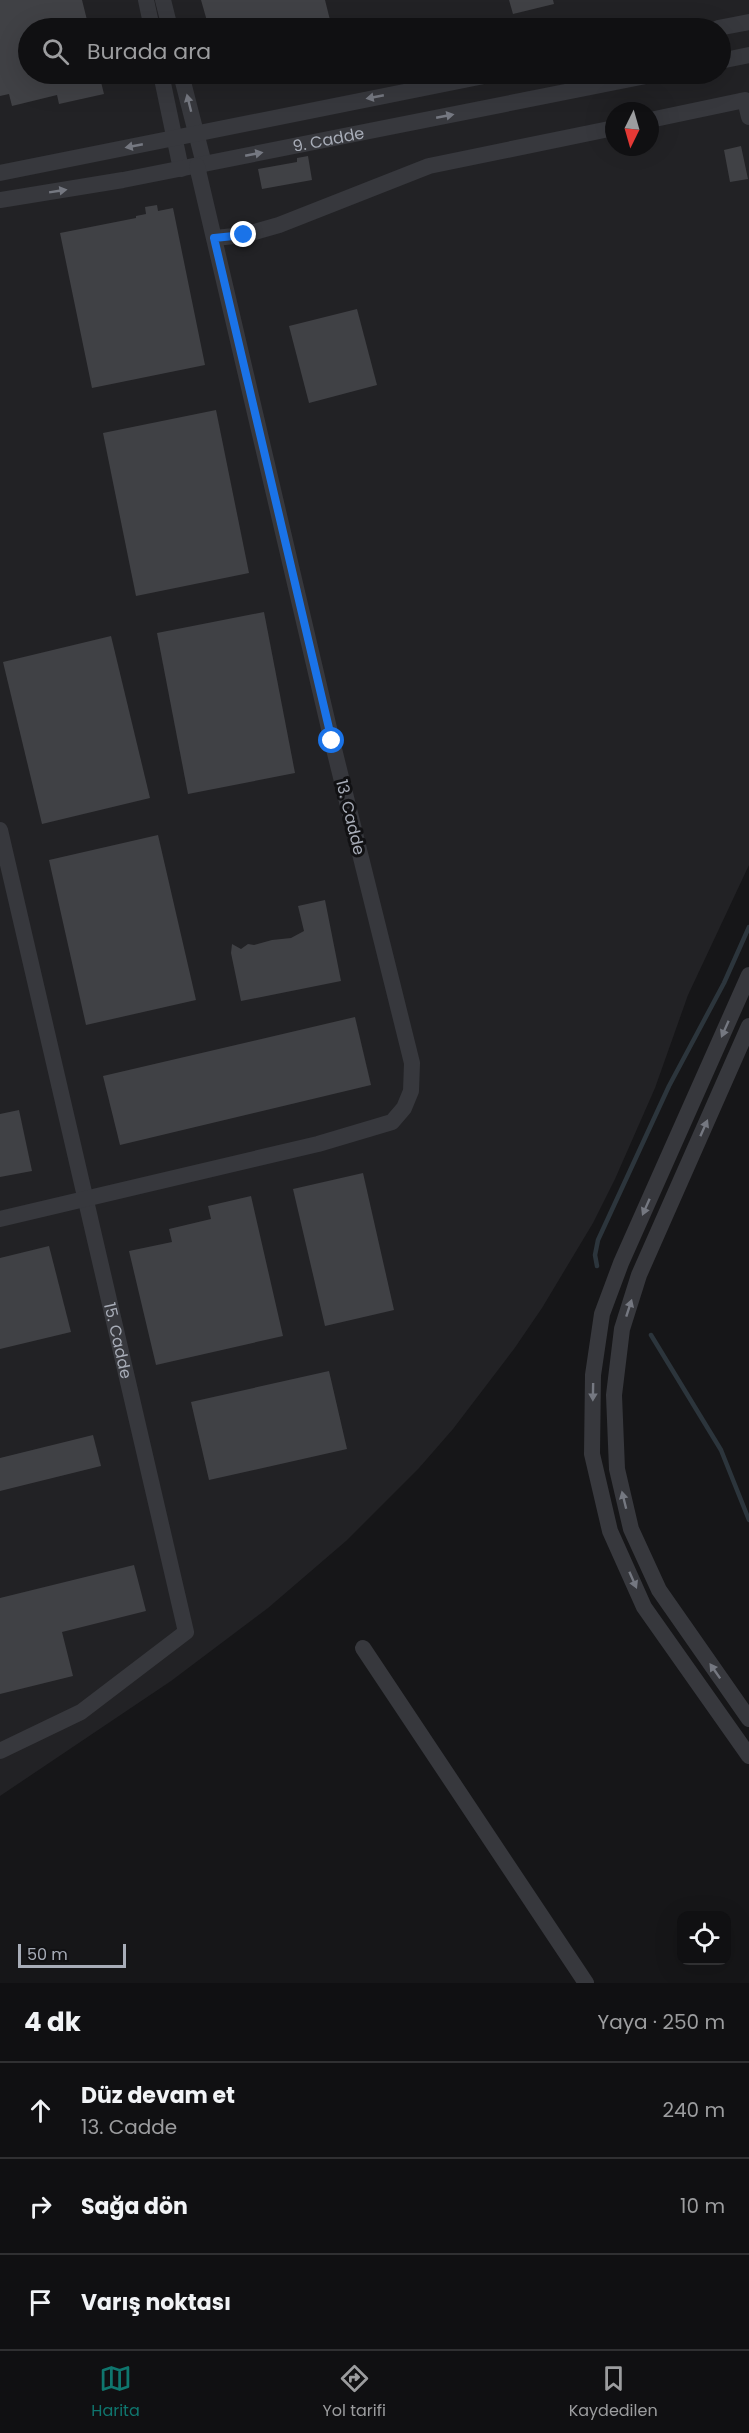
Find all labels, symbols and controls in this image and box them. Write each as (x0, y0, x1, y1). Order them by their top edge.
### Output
search box (18, 18, 731, 84)
icon: search (39, 35, 72, 68)
text: Burada ara (87, 36, 211, 67)
one-way arrow (365, 93, 384, 102)
one-way arrow (183, 94, 193, 113)
north arrow (605, 102, 659, 156)
one-way arrow (436, 111, 455, 120)
street label: 9. Cadde (291, 121, 366, 158)
one-way arrow (124, 142, 143, 151)
one-way arrow (245, 149, 264, 158)
one-way arrow (48, 186, 67, 195)
route end (230, 221, 256, 247)
route start (318, 727, 344, 753)
street label: 13. Cadde (330, 777, 371, 857)
one-way arrow (720, 1020, 730, 1038)
one-way arrow (699, 1119, 709, 1137)
one-way arrow (641, 1198, 651, 1216)
one-way arrow (624, 1299, 634, 1317)
street label: 15. Cadde (98, 1300, 138, 1381)
one-way arrow (588, 1383, 597, 1402)
one-way arrow (619, 1491, 629, 1509)
one-way arrow (628, 1572, 637, 1589)
one-way arrow (709, 1663, 721, 1679)
map controls (677, 1911, 731, 1965)
button: locate (677, 1911, 731, 1965)
scale bar (18, 1941, 126, 1968)
text: 50 m (27, 1943, 68, 1966)
text: 4 dk (24, 2004, 81, 2040)
text: Yaya · 250 m (598, 2008, 725, 2036)
text: Düz devam et (81, 2080, 235, 2111)
icon: ahead (24, 2094, 57, 2127)
text: 240 m (662, 2096, 725, 2124)
text: 13. Cadde (81, 2113, 177, 2141)
icon: right (24, 2190, 57, 2223)
text: Sağa dön (81, 2191, 188, 2222)
text: 10 m (680, 2192, 725, 2220)
icon: arrive (24, 2286, 57, 2319)
text: Varış noktası (81, 2287, 231, 2318)
tab: Harita (91, 2362, 140, 2423)
tab: Yol tarifi (322, 2362, 386, 2423)
tab: Kaydedilen (569, 2362, 658, 2423)

